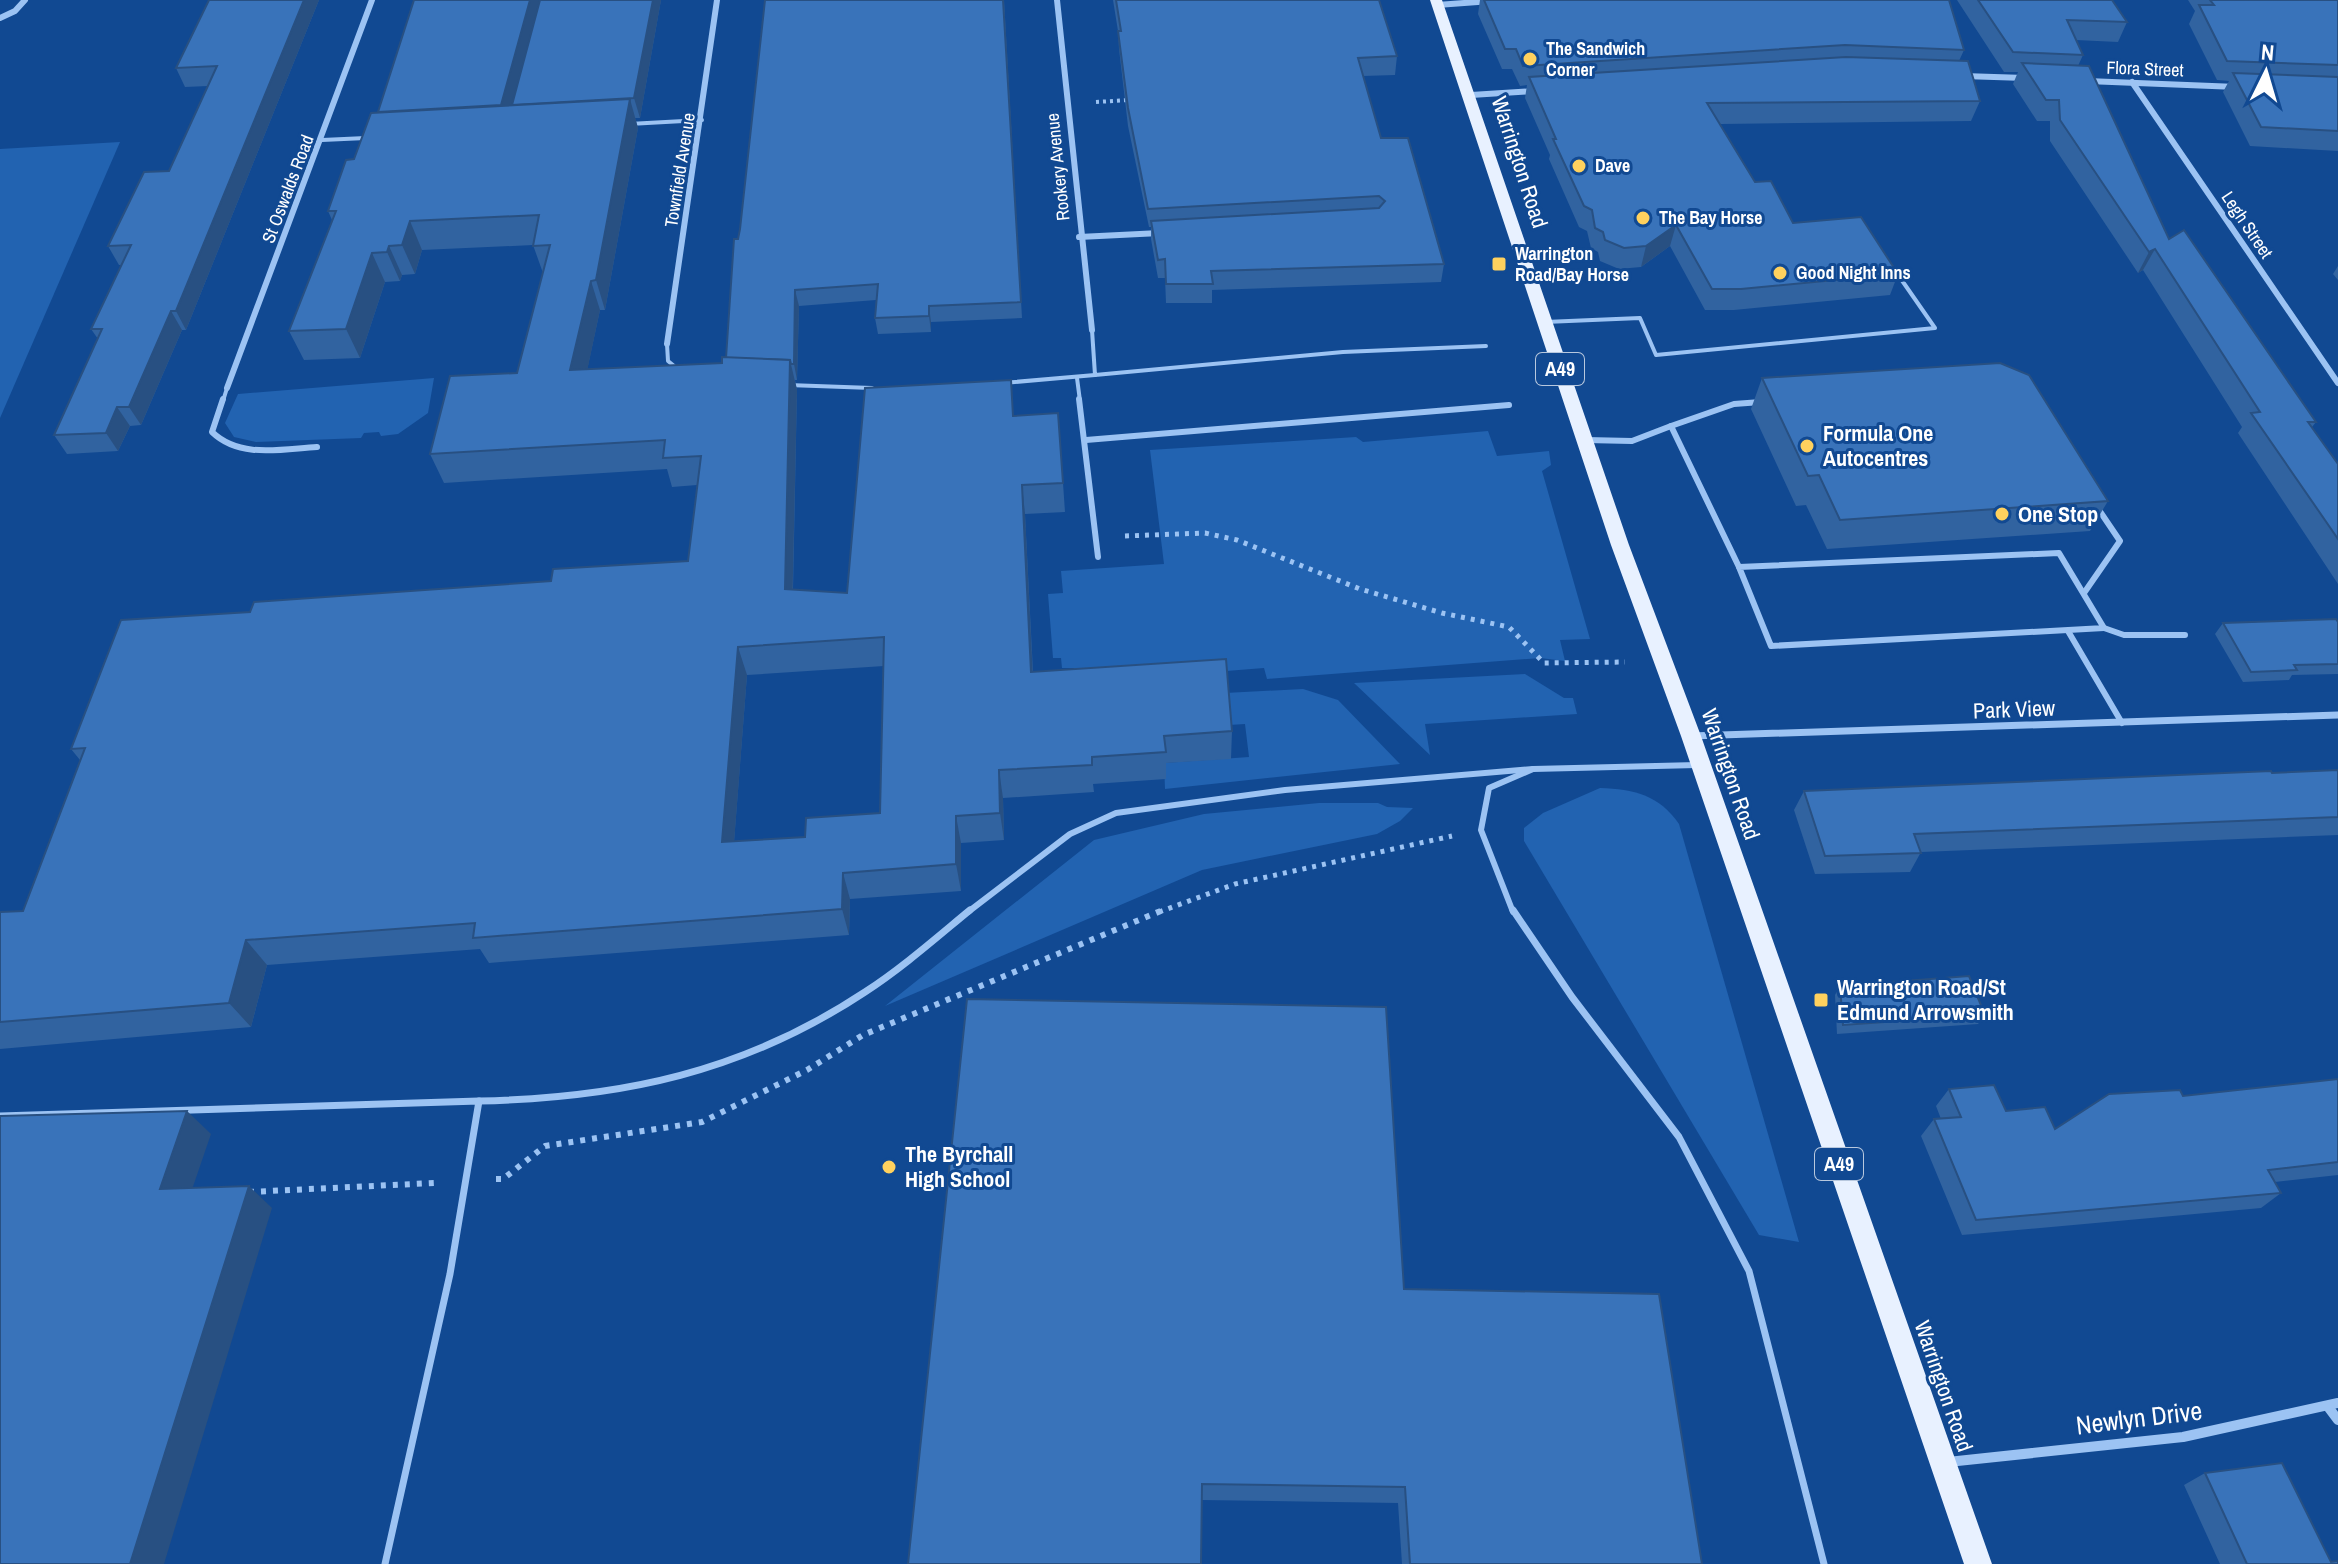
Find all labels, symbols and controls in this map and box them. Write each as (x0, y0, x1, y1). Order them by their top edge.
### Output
north arrow (2226, 32, 2306, 112)
place label: The Sandwich Corner (1546, 36, 1645, 82)
text: N (2260, 37, 2276, 68)
marker: The Sandwich Corner (1521, 50, 1539, 68)
street label: Flora Street (2106, 55, 2184, 82)
street label: Warrington Road (1485, 92, 1555, 232)
street label: Townfield Avenue (658, 111, 701, 229)
street label: Rookery Avenue (1039, 112, 1076, 222)
street label: St Oswalds Road (255, 131, 320, 247)
place label: Dave (1595, 153, 1630, 178)
marker: Dave (1570, 157, 1588, 175)
street label: Legh Street (2216, 186, 2279, 263)
place label: The Bay Horse (1659, 205, 1762, 230)
marker: The Bay Horse (1634, 209, 1652, 227)
place label: Warrington Road/Bay Horse (1515, 241, 1629, 287)
marker: Warrington Road/Bay Horse (1490, 255, 1508, 273)
place label: Good Night Inns (1796, 260, 1911, 285)
marker: Good Night Inns (1771, 264, 1789, 282)
road number: A49 (1536, 353, 1584, 385)
place label: Formula One Autocentres (1823, 418, 1933, 473)
marker: Formula One Autocentres (1798, 437, 1816, 455)
place label: One Stop (2018, 499, 2098, 529)
marker: One Stop (1993, 505, 2011, 523)
street label: Park View (1973, 693, 2055, 725)
street label: Warrington Road (1695, 704, 1767, 844)
place label: Warrington Road/St Edmund Arrowsmith (1837, 972, 2014, 1027)
marker: Warrington Road/St Edmund Arrowsmith (1812, 991, 1830, 1009)
place label: The Byrchall High School (905, 1139, 1013, 1194)
road number: A49 (1815, 1148, 1863, 1180)
marker: The Byrchall High School (880, 1158, 898, 1176)
street label: Warrington Road (1908, 1316, 1980, 1456)
street label: Newlyn Drive (2074, 1392, 2204, 1443)

